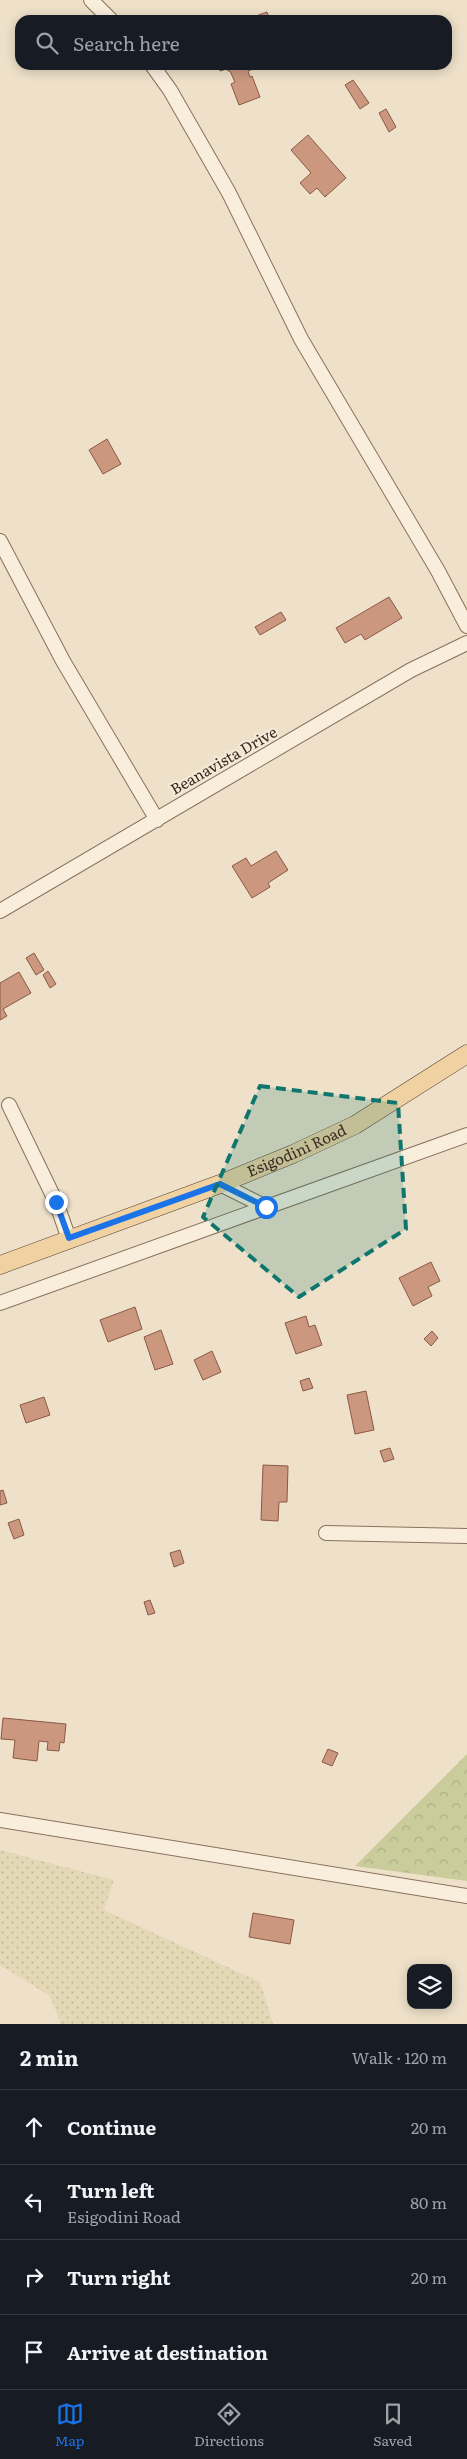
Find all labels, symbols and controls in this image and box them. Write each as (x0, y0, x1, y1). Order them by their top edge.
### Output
search box (15, 15, 452, 70)
icon: search (33, 29, 61, 57)
text: Search here (73, 29, 180, 57)
street label: Beanavista Drive (166, 720, 281, 800)
street label: Esigodini Road (243, 1118, 350, 1182)
route end (45, 1191, 68, 1214)
route start (255, 1196, 278, 1219)
map controls (407, 1964, 452, 2009)
button: layers (407, 1964, 452, 2009)
text: 2 min (20, 2041, 79, 2072)
text: Walk · 120 m (352, 2045, 447, 2069)
icon: ahead (20, 2113, 48, 2141)
text: Continue (67, 2113, 156, 2141)
text: 20 m (411, 2115, 447, 2139)
text: Turn left (67, 2176, 154, 2204)
icon: left (20, 2188, 48, 2216)
text: 80 m (410, 2190, 447, 2214)
text: Esigodini Road (67, 2204, 181, 2228)
icon: right (20, 2263, 48, 2291)
text: Turn right (67, 2263, 171, 2291)
text: 20 m (411, 2265, 447, 2289)
icon: arrive (20, 2338, 48, 2366)
text: Arrive at destination (67, 2338, 268, 2366)
tab: Map (55, 2400, 85, 2450)
tab: Directions (194, 2400, 264, 2450)
tab: Saved (373, 2400, 412, 2450)

